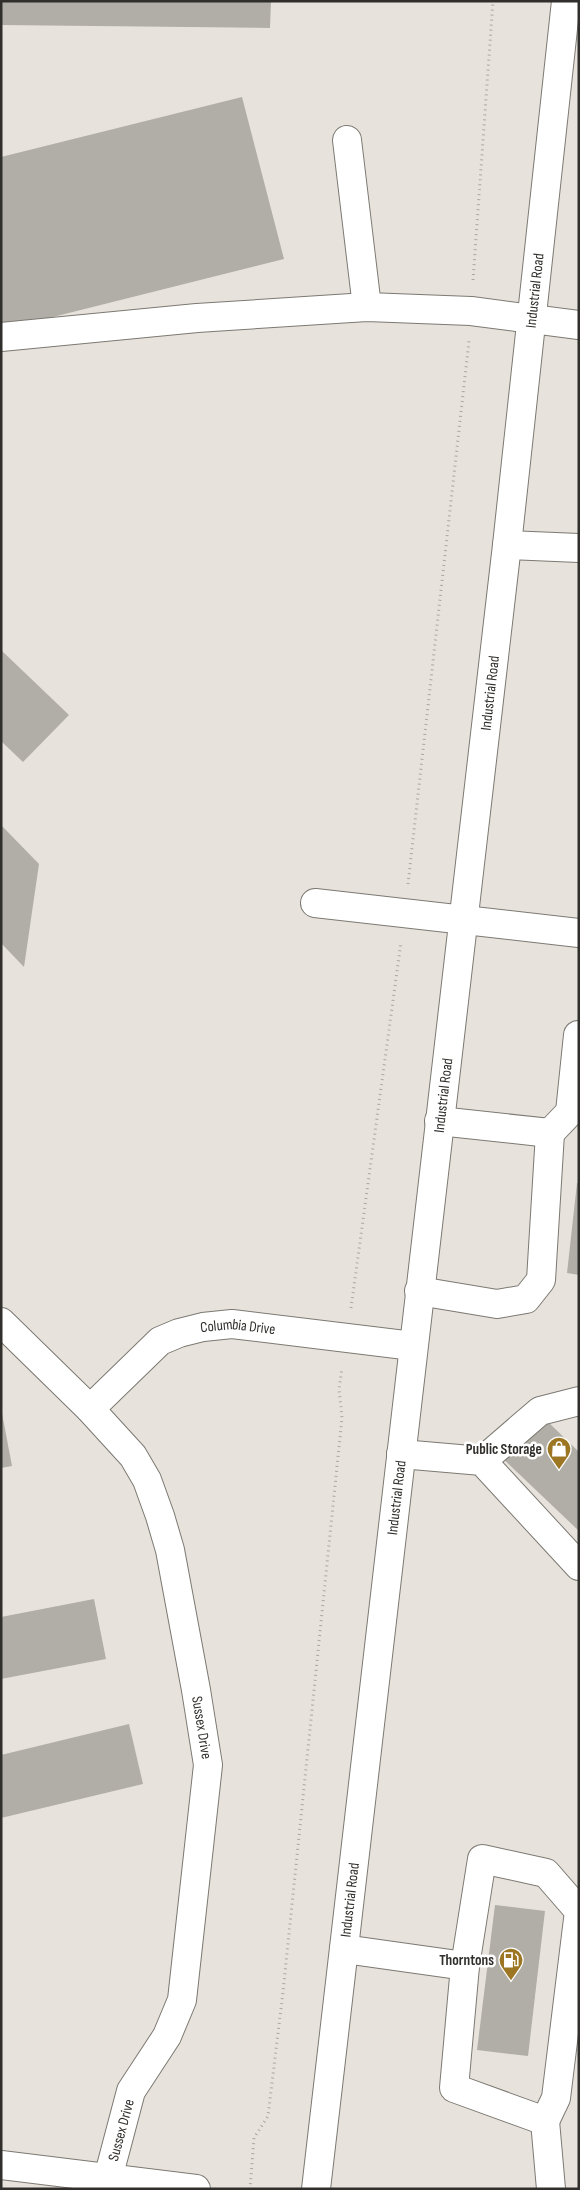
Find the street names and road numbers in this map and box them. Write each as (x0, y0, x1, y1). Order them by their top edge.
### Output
street label: Industrial Road (522, 252, 549, 329)
street label: Industrial Road (477, 655, 504, 732)
street label: Industrial Road (430, 1057, 457, 1134)
street label: Columbia Drive (199, 1315, 276, 1339)
street label: Industrial Road (383, 1459, 411, 1536)
street label: Sussex Drive (187, 1695, 216, 1760)
street label: Industrial Road (336, 1862, 364, 1938)
street label: Sussex Drive (104, 2097, 139, 2163)

